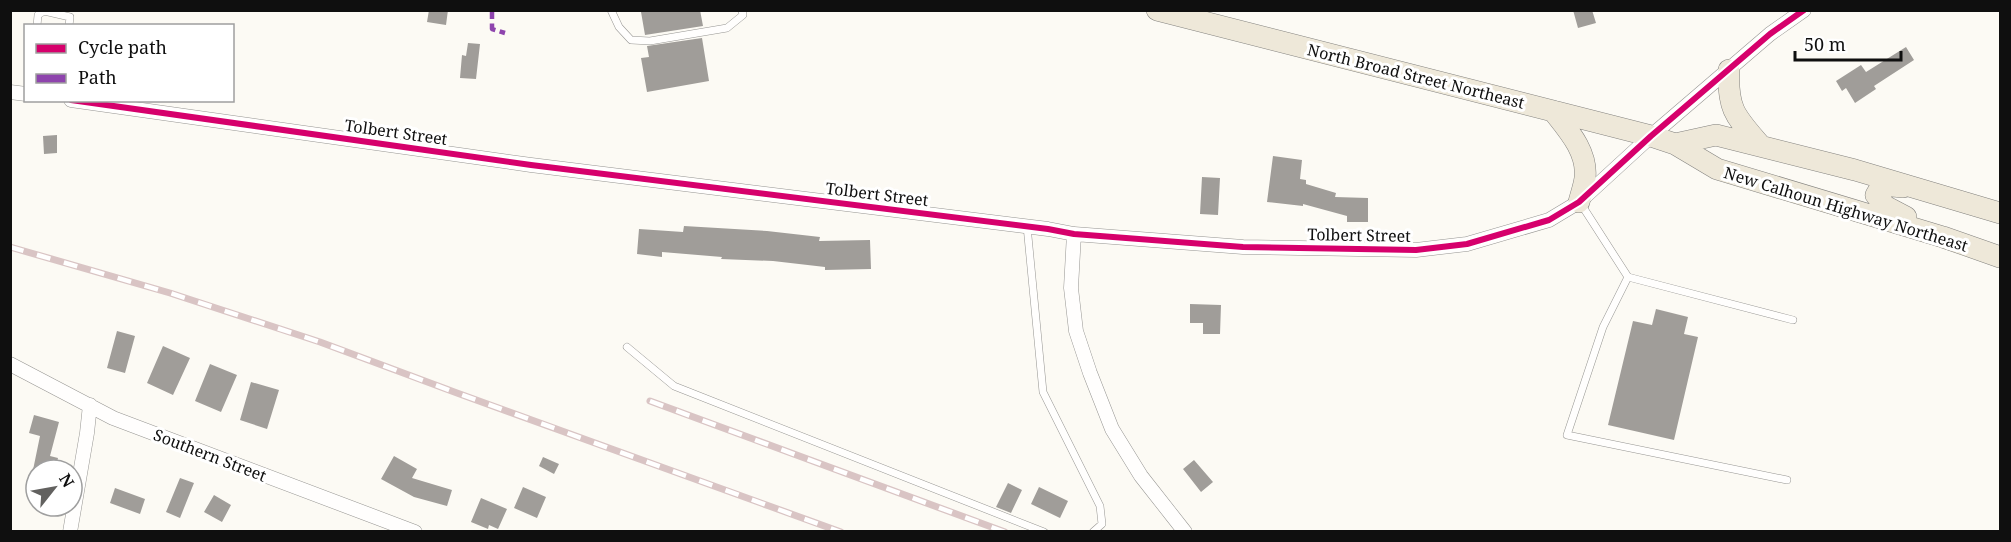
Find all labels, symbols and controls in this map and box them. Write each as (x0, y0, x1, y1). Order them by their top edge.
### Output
legend (24, 24, 234, 102)
scale bar (1795, 24, 1902, 62)
text: 50 m (1804, 32, 1846, 56)
text: Cycle path (78, 35, 167, 59)
street label: North Broad Street Northeast (1305, 38, 1527, 114)
text: Path (78, 65, 117, 89)
street label: Tolbert Street (343, 114, 449, 150)
street label: New Calhoun Highway Northeast (1721, 161, 1971, 257)
street label: Tolbert Street (824, 177, 930, 211)
street label: Tolbert Street (1307, 223, 1411, 247)
street label: Southern Street (150, 423, 270, 487)
north arrow (24, 458, 84, 518)
text: N (54, 469, 80, 492)

